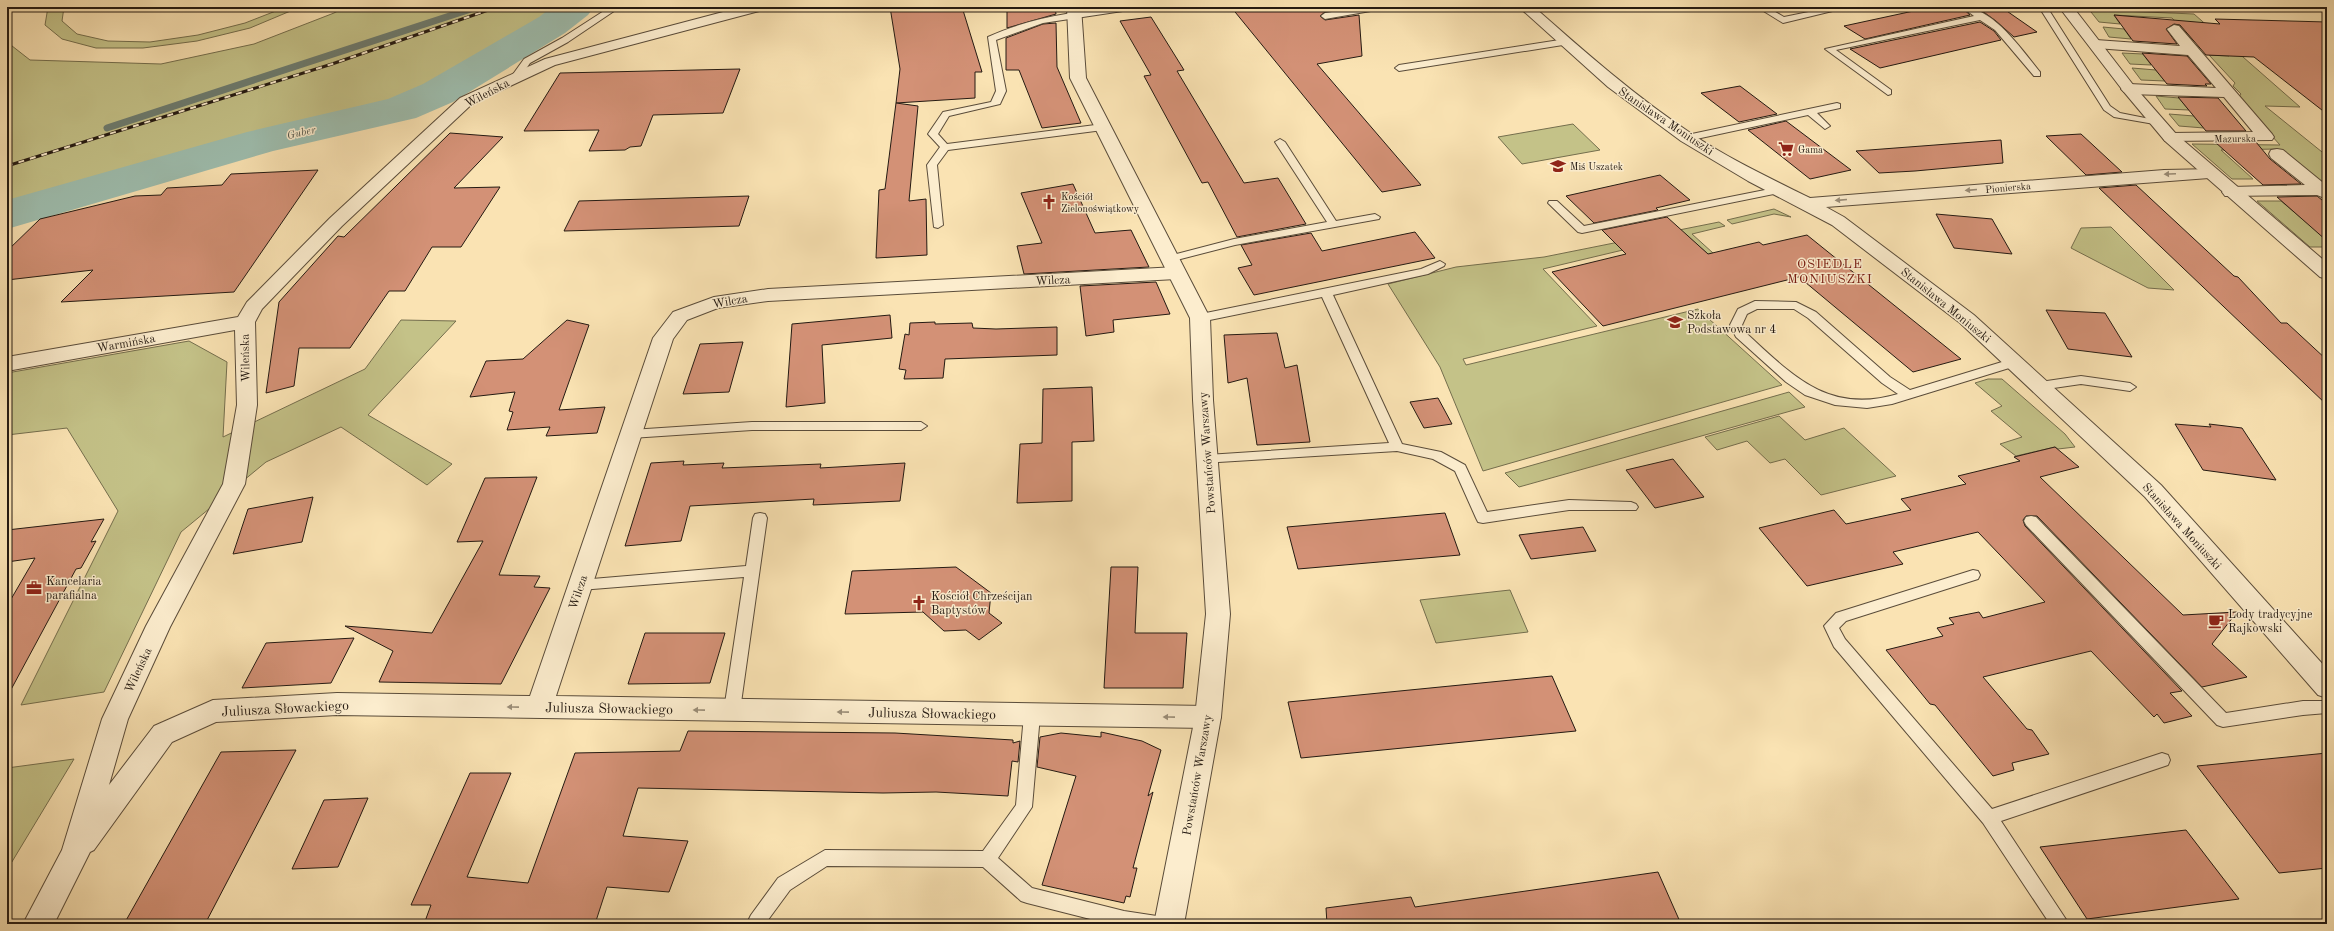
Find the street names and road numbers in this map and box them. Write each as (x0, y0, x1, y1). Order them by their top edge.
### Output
street label: Wileńska (463, 77, 512, 110)
street label: Stanisława Moniuszki (1616, 86, 1715, 158)
street label: Mazurska (2214, 134, 2256, 144)
street label: Pionierska (1985, 181, 2031, 195)
street label: Stanisława Moniuszki (1898, 266, 1993, 346)
street label: Wilcza (1035, 274, 1071, 288)
street label: Wilcza (712, 293, 749, 311)
street label: Warmińska (96, 333, 156, 355)
street label: Wileńska (240, 334, 252, 382)
street label: Powstańców Warszawy (1198, 391, 1218, 514)
street label: Stanisława Moniuszki (2139, 481, 2223, 572)
street label: Wilcza (568, 574, 590, 611)
street label: Wileńska (123, 646, 155, 695)
street label: Juliusza Słowackiego (221, 699, 349, 719)
street label: Juliusza Słowackiego (545, 701, 673, 717)
street label: Juliusza Słowackiego (868, 706, 996, 722)
street label: Powstańców Warszawy (1181, 713, 1215, 837)

